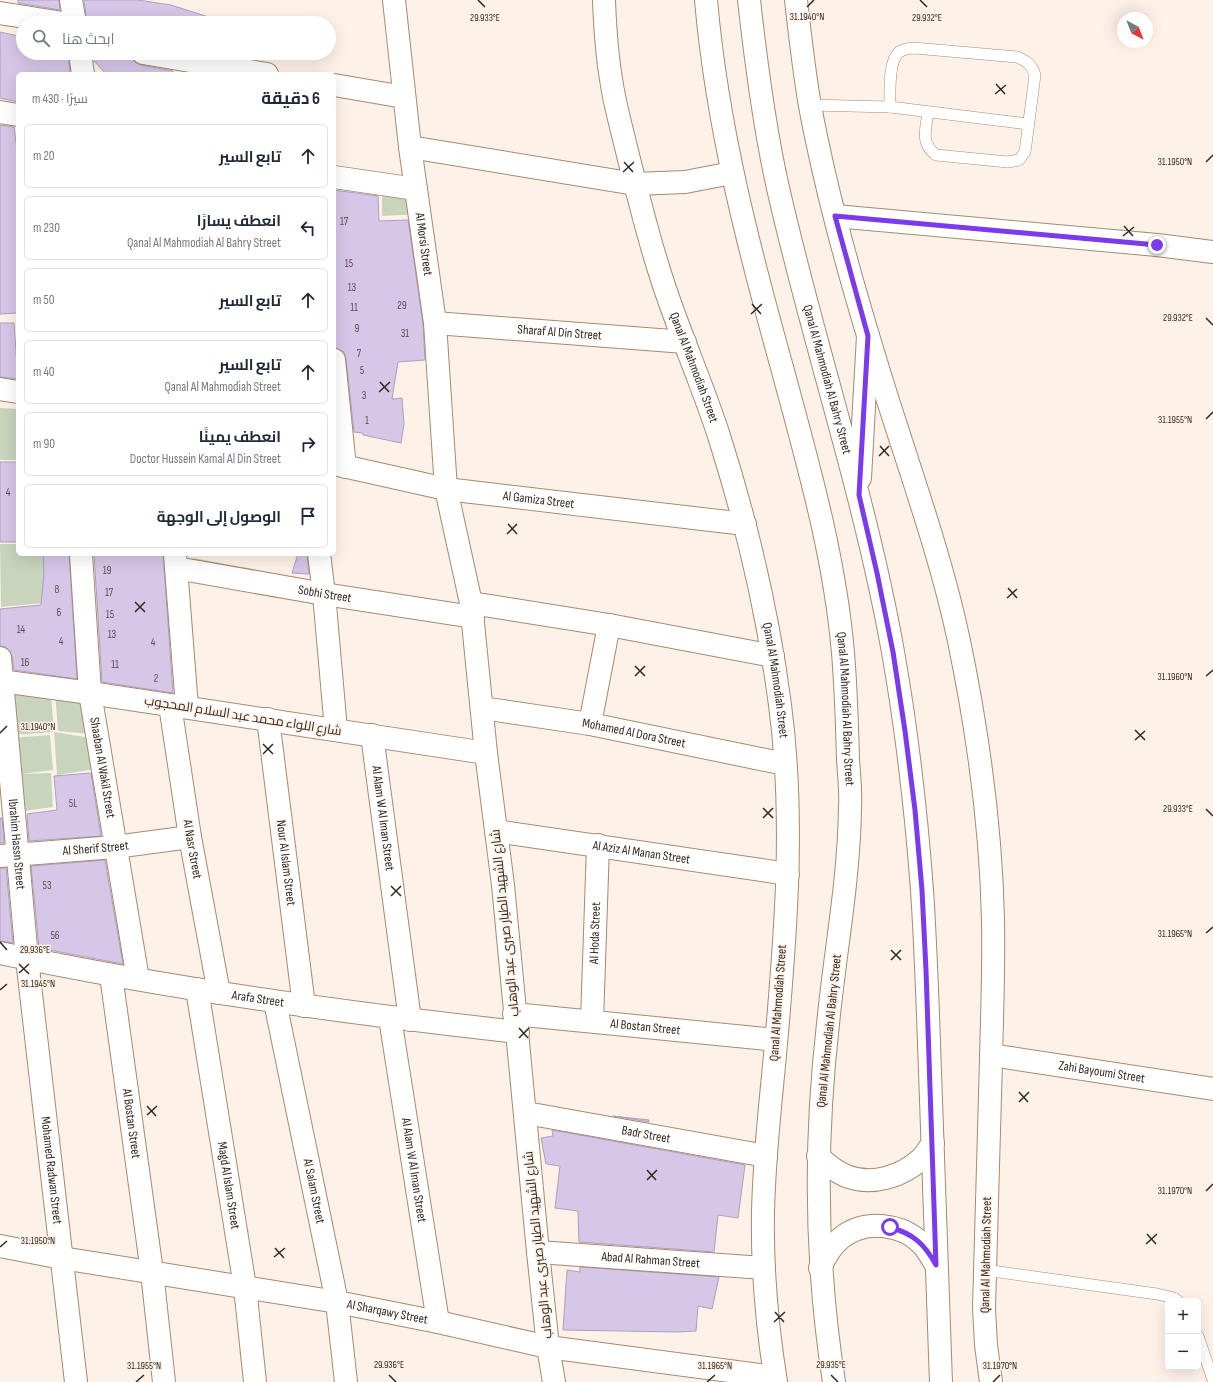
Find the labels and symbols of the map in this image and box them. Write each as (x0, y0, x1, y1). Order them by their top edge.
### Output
text: 31.1940°N (790, 11, 824, 23)
text: 29.933°E (470, 12, 500, 24)
text: 29.932°E (912, 12, 942, 24)
north arrow (1117, 12, 1153, 48)
text: 31.1950°N (1158, 156, 1192, 168)
street label: Al Morsi Street (411, 211, 436, 277)
house number: 17 (340, 215, 349, 228)
route end (1148, 236, 1166, 254)
house number: 15 (345, 257, 353, 270)
house number: 13 (348, 281, 357, 294)
house number: 29 (397, 299, 407, 312)
house number: 11 (350, 301, 358, 314)
street label: Qanal Al Mahmodiah Al Bahry Street (799, 303, 855, 456)
street label: Qanal Al Mahmodiah Street (666, 310, 722, 425)
text: 29.932°E (1163, 312, 1193, 324)
street label: Sharaf Al Din Street (517, 321, 603, 344)
house number: 9 (355, 322, 360, 335)
house number: 31 (401, 327, 409, 340)
house number: 7 (357, 347, 362, 360)
house number: 5 (360, 364, 364, 377)
house number: 3 (362, 389, 367, 402)
house number: 1 (365, 414, 369, 427)
text: 31.1955°N (1158, 414, 1192, 426)
house number: 4 (6, 486, 11, 499)
street label: Al Gamiza Street (501, 488, 575, 512)
house number: 19 (103, 564, 111, 577)
street label: Sobhi Street (297, 582, 353, 606)
house number: 8 (55, 583, 60, 596)
house number: 17 (105, 586, 114, 599)
house number: 6 (57, 606, 62, 619)
house number: 15 (106, 608, 114, 621)
street label: Qanal Al Mahmodiah Street (759, 621, 792, 739)
house number: 14 (17, 623, 26, 636)
house number: 13 (108, 628, 117, 641)
street label: Qanal Al Mahmodiah Al Bahry Street (833, 631, 858, 786)
house number: 4 (59, 635, 64, 648)
house number: 4 (151, 636, 156, 649)
house number: 16 (21, 656, 30, 669)
house number: 11 (111, 658, 119, 671)
text: 31.1960°N (1158, 671, 1192, 683)
house number: 2 (154, 672, 159, 685)
street label: شارع اللواء محمد عبد السلام المحجوب (143, 692, 343, 740)
street label: Mohamed Al Dora Street (581, 715, 687, 751)
street label: Shaaban Al Wakil Street (86, 716, 119, 819)
text: 31.1940°N (21, 721, 55, 733)
street label: Al Alam W Al Iman Street (368, 764, 398, 872)
house number: 5L (69, 797, 77, 810)
street label: Ibrahim Hassn Street (5, 798, 29, 890)
text: 29.933°E (1163, 803, 1193, 815)
street label: Al Nasr Street (179, 818, 206, 880)
street label: Nour Al Islam Street (273, 819, 299, 907)
street label: شارع الشهيد الطيار صبرى عبد الوهاب (487, 828, 523, 1018)
street label: Al Sherif Street (61, 837, 130, 859)
street label: Al Aziz Al Manan Street (591, 837, 691, 868)
house number: 53 (42, 879, 52, 892)
street label: Al Hoda Street (586, 902, 604, 965)
text: 31.1965°N (1158, 928, 1192, 940)
house number: 56 (50, 929, 60, 942)
text: 29.936°E (20, 944, 50, 956)
street label: Qanal Al Mahmodiah Street (766, 944, 790, 1062)
street label: Qanal Al Mahmodiah Al Bahry Street (813, 954, 845, 1108)
text: 31.1945°N (21, 978, 55, 990)
street label: Arafa Street (230, 987, 285, 1011)
street label: Al Bostan Street (609, 1016, 681, 1038)
street label: Zahi Bayoumi Street (1057, 1057, 1146, 1086)
street label: Al Bostan Street (119, 1087, 144, 1159)
street label: Mohamed Radwan Street (37, 1116, 66, 1225)
street label: Al Alam W Al Iman Street (398, 1116, 430, 1224)
street label: Badr Street (620, 1122, 672, 1147)
street label: Magd Al Islam Street (214, 1141, 244, 1230)
street label: شارع الشهيد الطيار صبرى عبد الوهاب (520, 1150, 556, 1340)
street label: Al Salam Street (299, 1156, 329, 1225)
text: 31.1970°N (1158, 1185, 1192, 1197)
street label: Qanal Al Mahmodiah Street (977, 1197, 995, 1313)
route start (881, 1218, 899, 1236)
text: 31.1950°N (21, 1235, 55, 1247)
street label: Abad Al Rahman Street (600, 1248, 701, 1271)
street label: Al Sharqawy Street (345, 1296, 429, 1328)
text: 29.936°E (374, 1359, 404, 1371)
text: 29.935°E (816, 1359, 846, 1371)
text: 31.1955°N (127, 1360, 161, 1372)
text: 31.1965°N (698, 1360, 732, 1372)
text: 31.1970°N (983, 1360, 1017, 1372)

